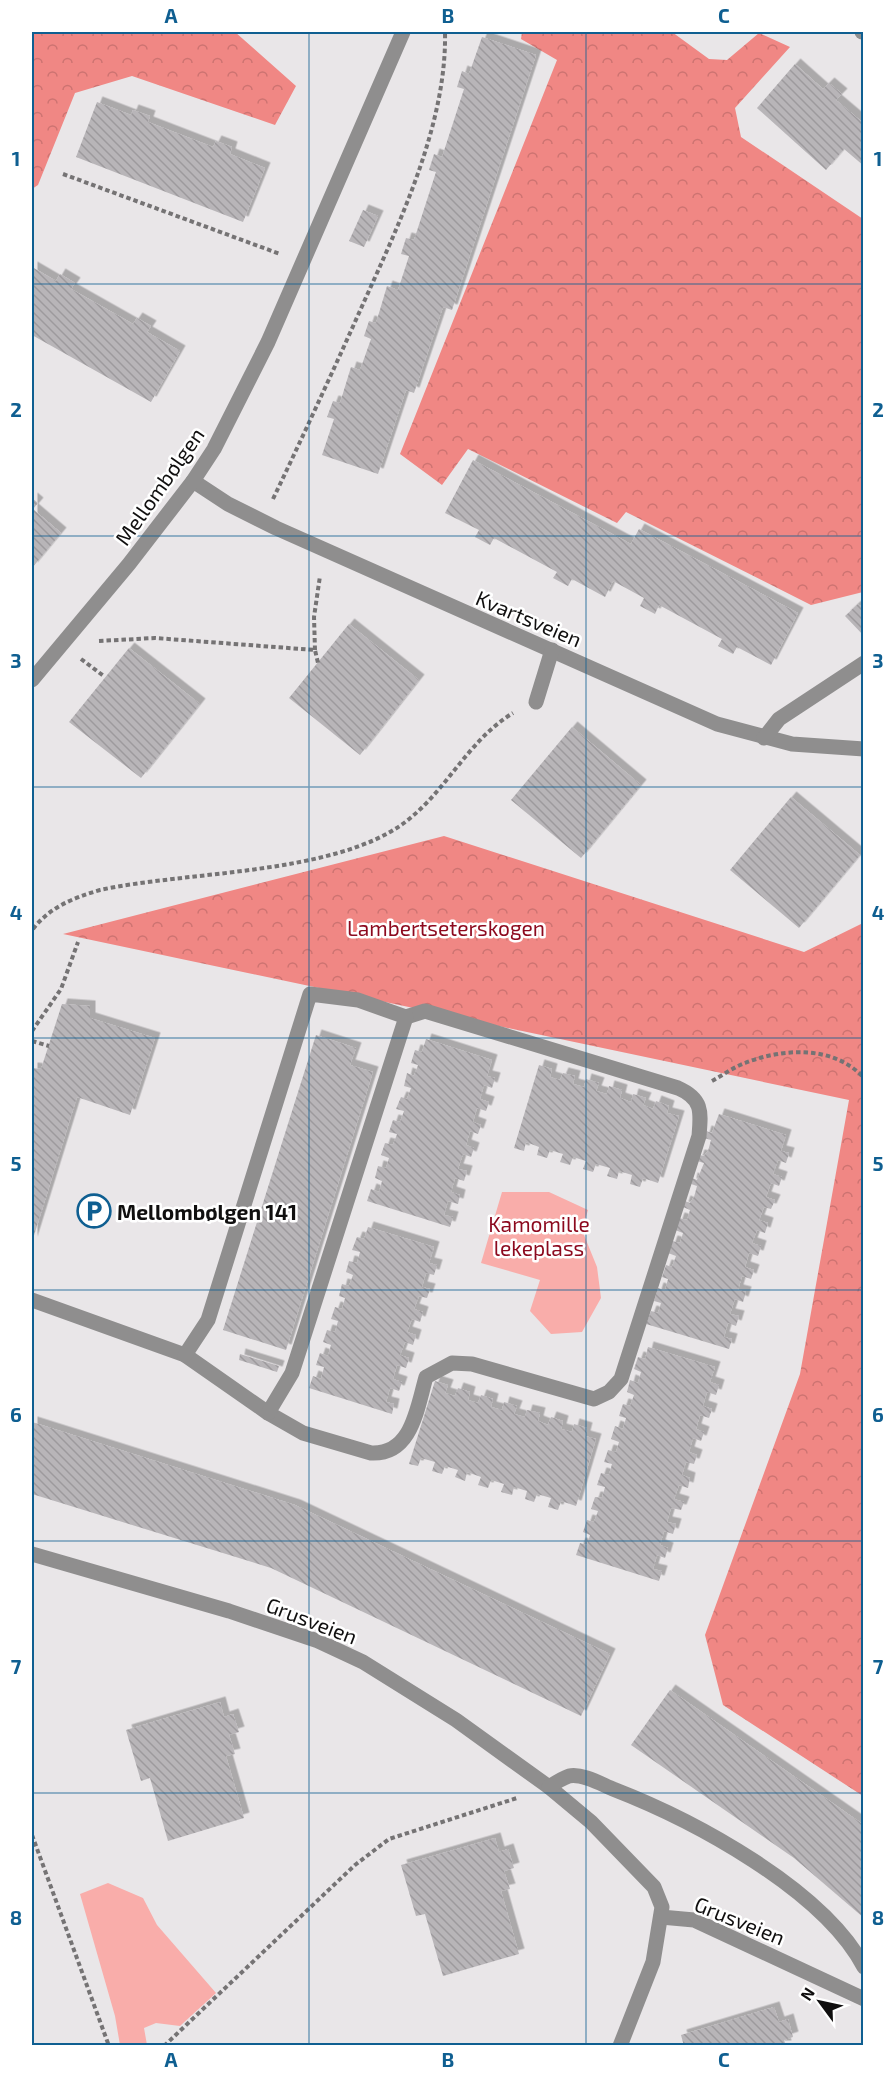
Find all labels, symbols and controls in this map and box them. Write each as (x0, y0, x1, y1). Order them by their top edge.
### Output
text: A (164, 3, 178, 27)
text: B (442, 3, 454, 27)
text: C (718, 3, 730, 27)
text: 1 (12, 146, 20, 170)
text: 1 (874, 146, 882, 170)
text: 2 (10, 397, 22, 421)
text: 2 (872, 397, 884, 421)
street label: Mellombølgen (109, 422, 209, 550)
street label: Kvartsveien (472, 585, 586, 651)
text: 3 (10, 648, 22, 672)
text: 3 (872, 648, 884, 672)
text: 4 (10, 900, 23, 924)
text: 4 (872, 900, 885, 924)
park label: Lambertseterskogen (347, 915, 545, 940)
text: 5 (10, 1151, 22, 1175)
text: 5 (872, 1151, 884, 1175)
parking icon: Mellombølgen 141 (76, 1193, 112, 1229)
place label: Mellombølgen 141 (117, 1199, 297, 1224)
park label: Kamomille lekeplass (488, 1211, 590, 1260)
text: 6 (10, 1402, 22, 1426)
text: 6 (872, 1402, 884, 1426)
street label: Grusveien (263, 1591, 361, 1649)
text: 7 (11, 1654, 22, 1678)
text: 7 (873, 1654, 884, 1678)
street label: Grusveien (691, 1891, 789, 1949)
text: 8 (10, 1905, 22, 1929)
text: 8 (872, 1905, 884, 1929)
north arrow (790, 1972, 850, 2032)
text: N (796, 1984, 818, 2004)
text: A (164, 2047, 178, 2071)
text: B (442, 2047, 454, 2071)
text: C (718, 2047, 730, 2071)

